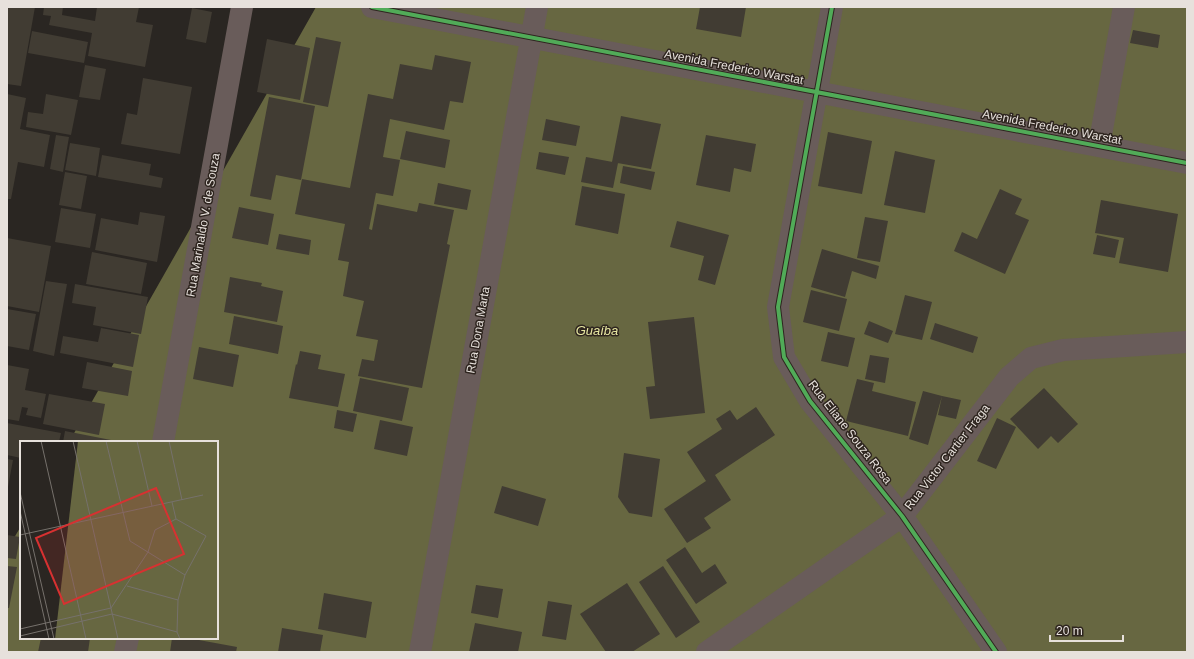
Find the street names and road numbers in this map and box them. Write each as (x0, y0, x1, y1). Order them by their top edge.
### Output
street label: Avenida Frederico Warstat (663, 47, 805, 87)
street label: Avenida Frederico Warstat (981, 107, 1123, 147)
street label: Rua Marinaldo V. de Souza (183, 152, 223, 298)
street label: Rua Dona Marta (463, 285, 493, 375)
street label: Rua Eliane Souza Rosa (805, 377, 895, 487)
street label: Rua Victor Cartier Fraga (902, 401, 993, 512)

